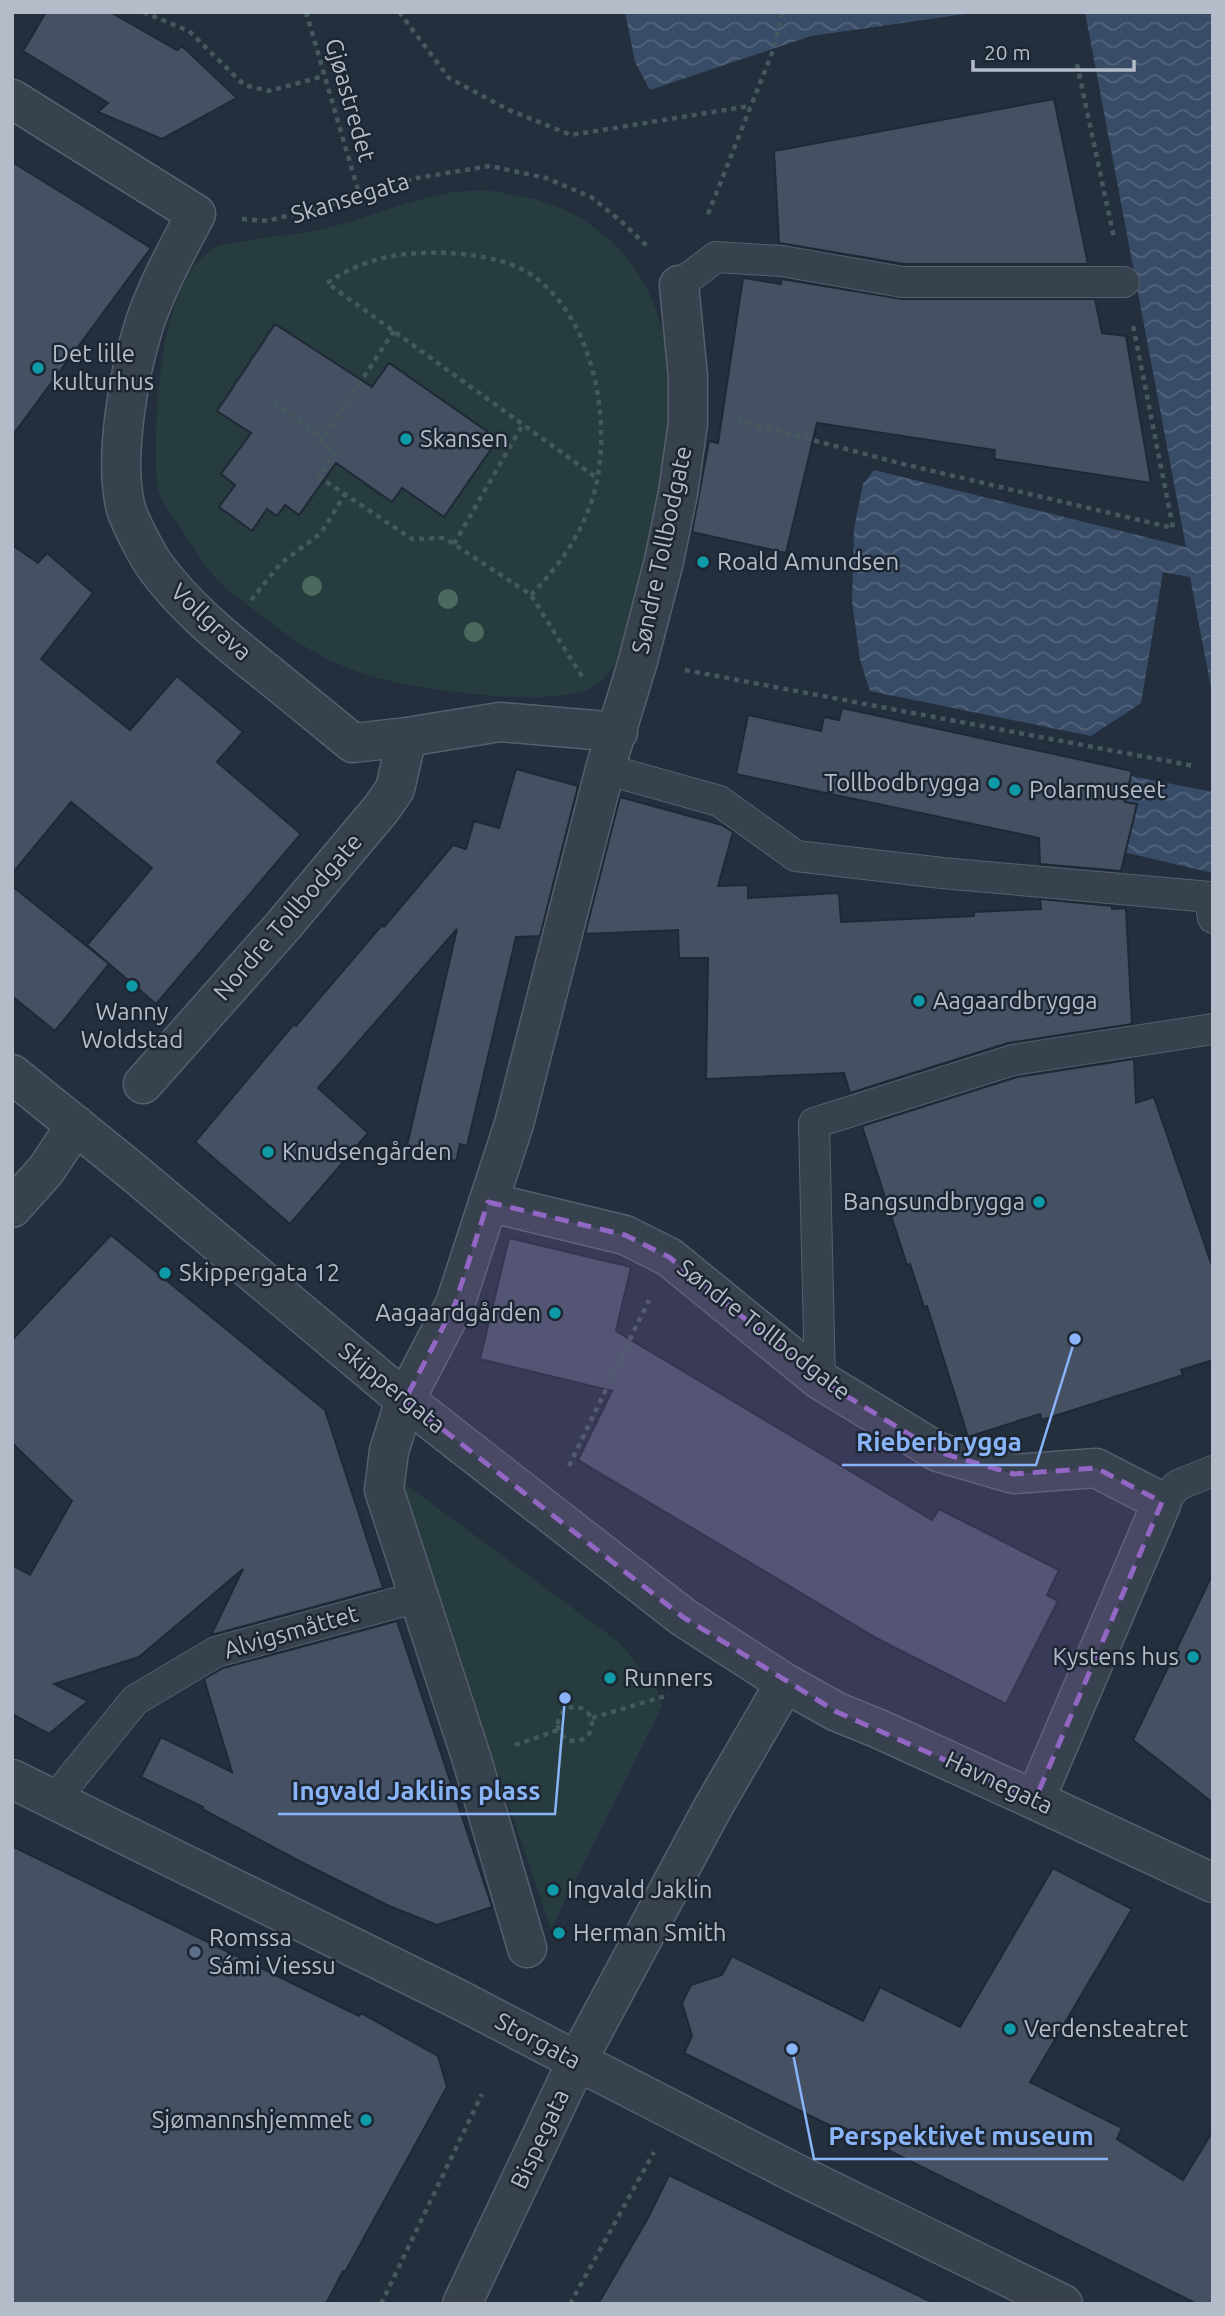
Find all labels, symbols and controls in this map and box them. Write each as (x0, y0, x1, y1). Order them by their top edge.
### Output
scale bar (973, 28, 1134, 72)
street label: Gjøastredet (320, 35, 381, 165)
text: 20 m (984, 40, 1031, 64)
street label: Skansegata (287, 167, 412, 228)
place label: Det lille kulturhus (52, 340, 154, 395)
marker: Det lille kulturhus (30, 360, 46, 376)
place label: Skansen (420, 425, 508, 452)
marker: Skansen (398, 431, 414, 447)
street label: Søndre Tollbodgate (626, 443, 697, 656)
place label: Roald Amundsen (717, 548, 899, 575)
marker: Roald Amundsen (695, 554, 711, 570)
street label: Vollgrava (165, 578, 257, 666)
place label: Tollbodbrygga (824, 769, 980, 796)
marker: Tollbodbrygga (986, 775, 1002, 791)
place label: Polarmuseet (1029, 776, 1166, 803)
marker: Polarmuseet (1007, 782, 1023, 798)
street label: Nordre Tollbodgate (208, 828, 367, 1005)
marker: Wanny Woldstad (124, 978, 140, 994)
place label: Aagaardbrygga (933, 987, 1098, 1014)
marker: Aagaardbrygga (911, 993, 927, 1009)
place label: Wanny Woldstad (81, 998, 183, 1053)
place label: Knudsengården (282, 1138, 452, 1165)
marker: Knudsengården (260, 1144, 276, 1160)
place label: Bangsundbrygga (843, 1188, 1025, 1215)
marker: Bangsundbrygga (1031, 1194, 1047, 1210)
street label: Søndre Tollbodgate (673, 1254, 856, 1405)
place label: Skippergata 12 (179, 1259, 340, 1286)
marker: Skippergata 12 (157, 1265, 173, 1281)
place label: Aagaardgården (375, 1299, 541, 1326)
marker: Aagaardgården (547, 1305, 563, 1321)
street label: Skippergata (334, 1337, 451, 1439)
callout: Rieberbrygga (842, 1418, 1036, 1465)
text: Rieberbrygga (856, 1427, 1022, 1456)
street label: Alvigsmåttet (221, 1599, 362, 1664)
place label: Kystens hus (1052, 1643, 1179, 1670)
marker: Kystens hus (1185, 1649, 1201, 1665)
place label: Runners (624, 1664, 713, 1691)
marker: Runners (602, 1670, 618, 1686)
street label: Havnegata (941, 1746, 1057, 1819)
callout: Ingvald Jaklins plass (278, 1767, 555, 1814)
text: Ingvald Jaklins plass (292, 1776, 540, 1805)
place label: Ingvald Jaklin (567, 1876, 713, 1903)
marker: Ingvald Jaklin (545, 1882, 561, 1898)
place label: Herman Smith (573, 1919, 727, 1946)
place label: Romssa Sámi Viessu (209, 1924, 336, 1979)
marker: Herman Smith (551, 1925, 567, 1941)
marker: Romssa Sámi Viessu (187, 1944, 203, 1960)
street label: Storgata (491, 2007, 586, 2074)
place label: Verdensteatret (1024, 2015, 1189, 2042)
marker: Verdensteatret (1002, 2021, 1018, 2037)
street label: Bispegata (505, 2085, 574, 2193)
place label: Sjømannshjemmet (152, 2106, 353, 2133)
marker: Sjømannshjemmet (358, 2112, 374, 2128)
callout: Perspektivet museum (814, 2112, 1108, 2159)
text: Perspektivet museum (828, 2121, 1094, 2150)

